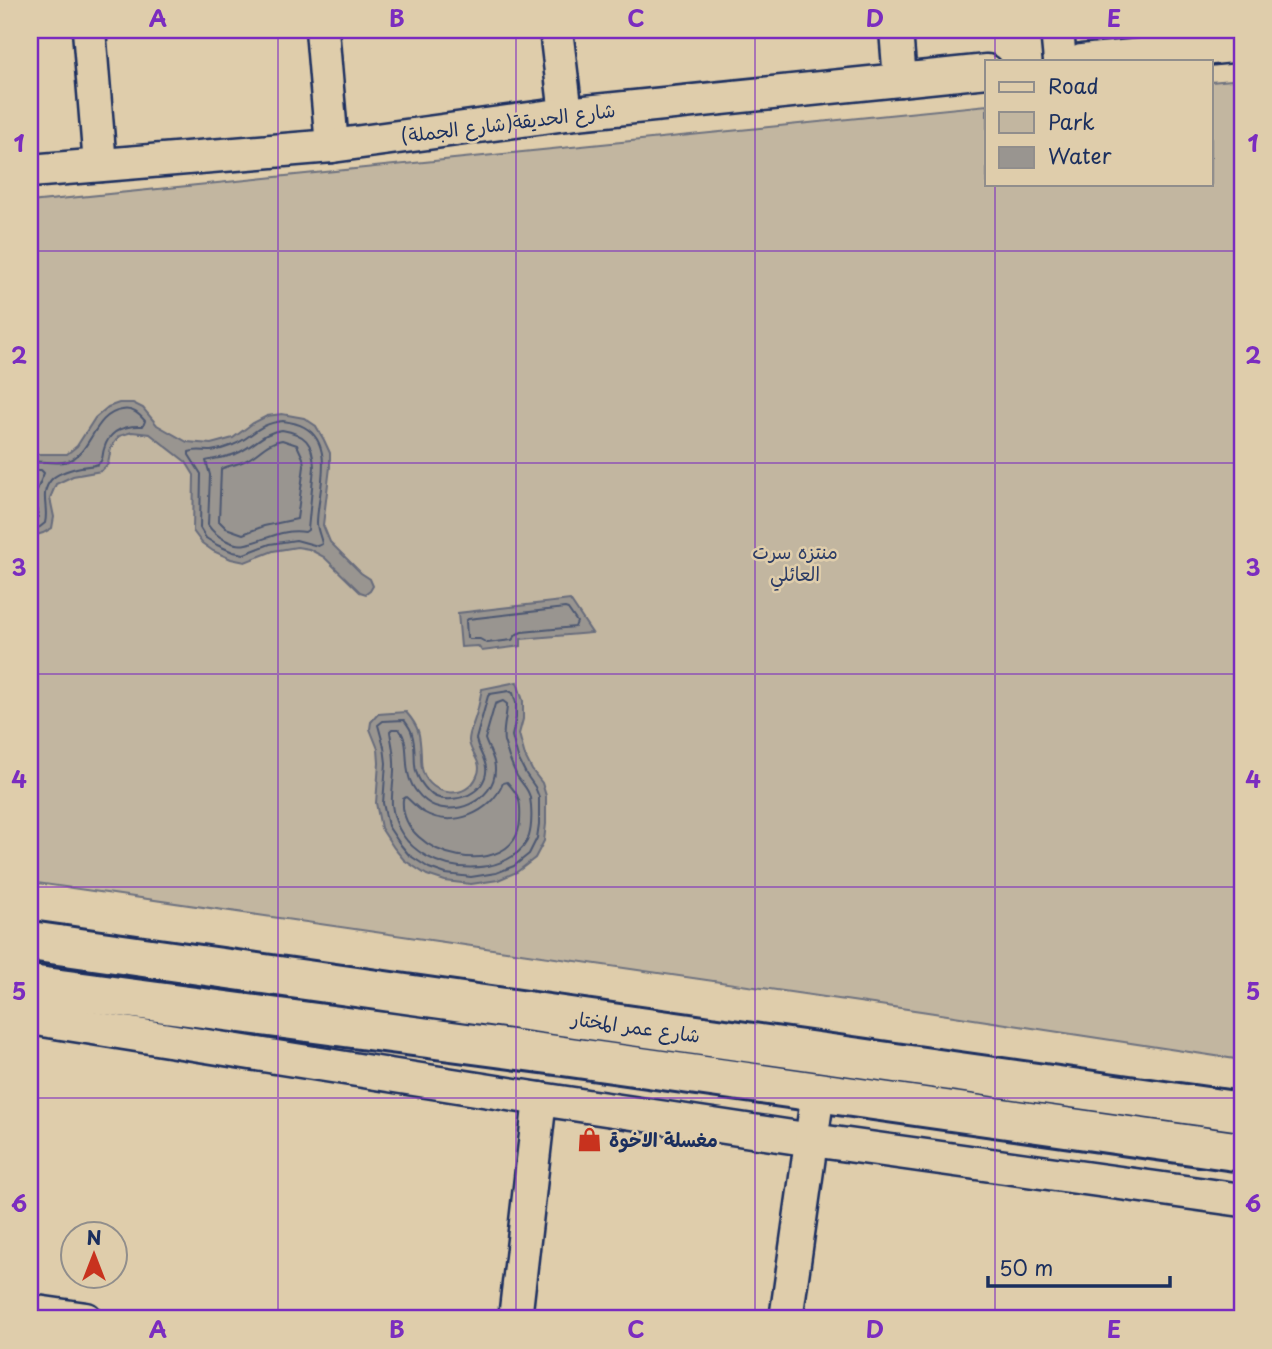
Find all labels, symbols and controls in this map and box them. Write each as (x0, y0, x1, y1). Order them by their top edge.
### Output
text: A (149, 0, 167, 35)
text: B (389, 0, 405, 35)
text: C (627, 0, 645, 35)
text: D (866, 0, 884, 35)
text: E (1107, 0, 1121, 35)
legend (985, 60, 1212, 186)
text: Road (1048, 69, 1099, 101)
street label: شارع الحديقة(شارع الجملة) (399, 95, 617, 150)
text: Park (1048, 105, 1095, 137)
text: 1 (14, 125, 25, 160)
text: 1 (1248, 125, 1259, 160)
text: Water (1048, 139, 1112, 171)
text: 2 (11, 337, 27, 372)
text: 2 (1245, 337, 1261, 372)
park label: منتزه سرت العائلي (752, 537, 838, 591)
text: 3 (11, 549, 27, 584)
text: 3 (1245, 549, 1261, 584)
text: 4 (11, 761, 27, 796)
text: 4 (1245, 761, 1261, 796)
text: 5 (12, 973, 26, 1008)
text: 5 (1246, 973, 1260, 1008)
street label: شارع عمر المختار (568, 1003, 702, 1050)
place label: مغسلة الاخوة (609, 1125, 718, 1153)
shop icon: مغسلة الاخوة (575, 1126, 603, 1154)
text: 6 (11, 1185, 27, 1220)
text: 6 (1245, 1185, 1261, 1220)
north arrow (60, 1220, 130, 1290)
text: N (86, 1223, 102, 1251)
scale bar (988, 1244, 1170, 1288)
text: 50 m (999, 1251, 1053, 1283)
text: A (149, 1311, 167, 1346)
text: B (389, 1311, 405, 1346)
text: C (627, 1311, 645, 1346)
text: D (866, 1311, 884, 1346)
text: E (1107, 1311, 1121, 1346)

